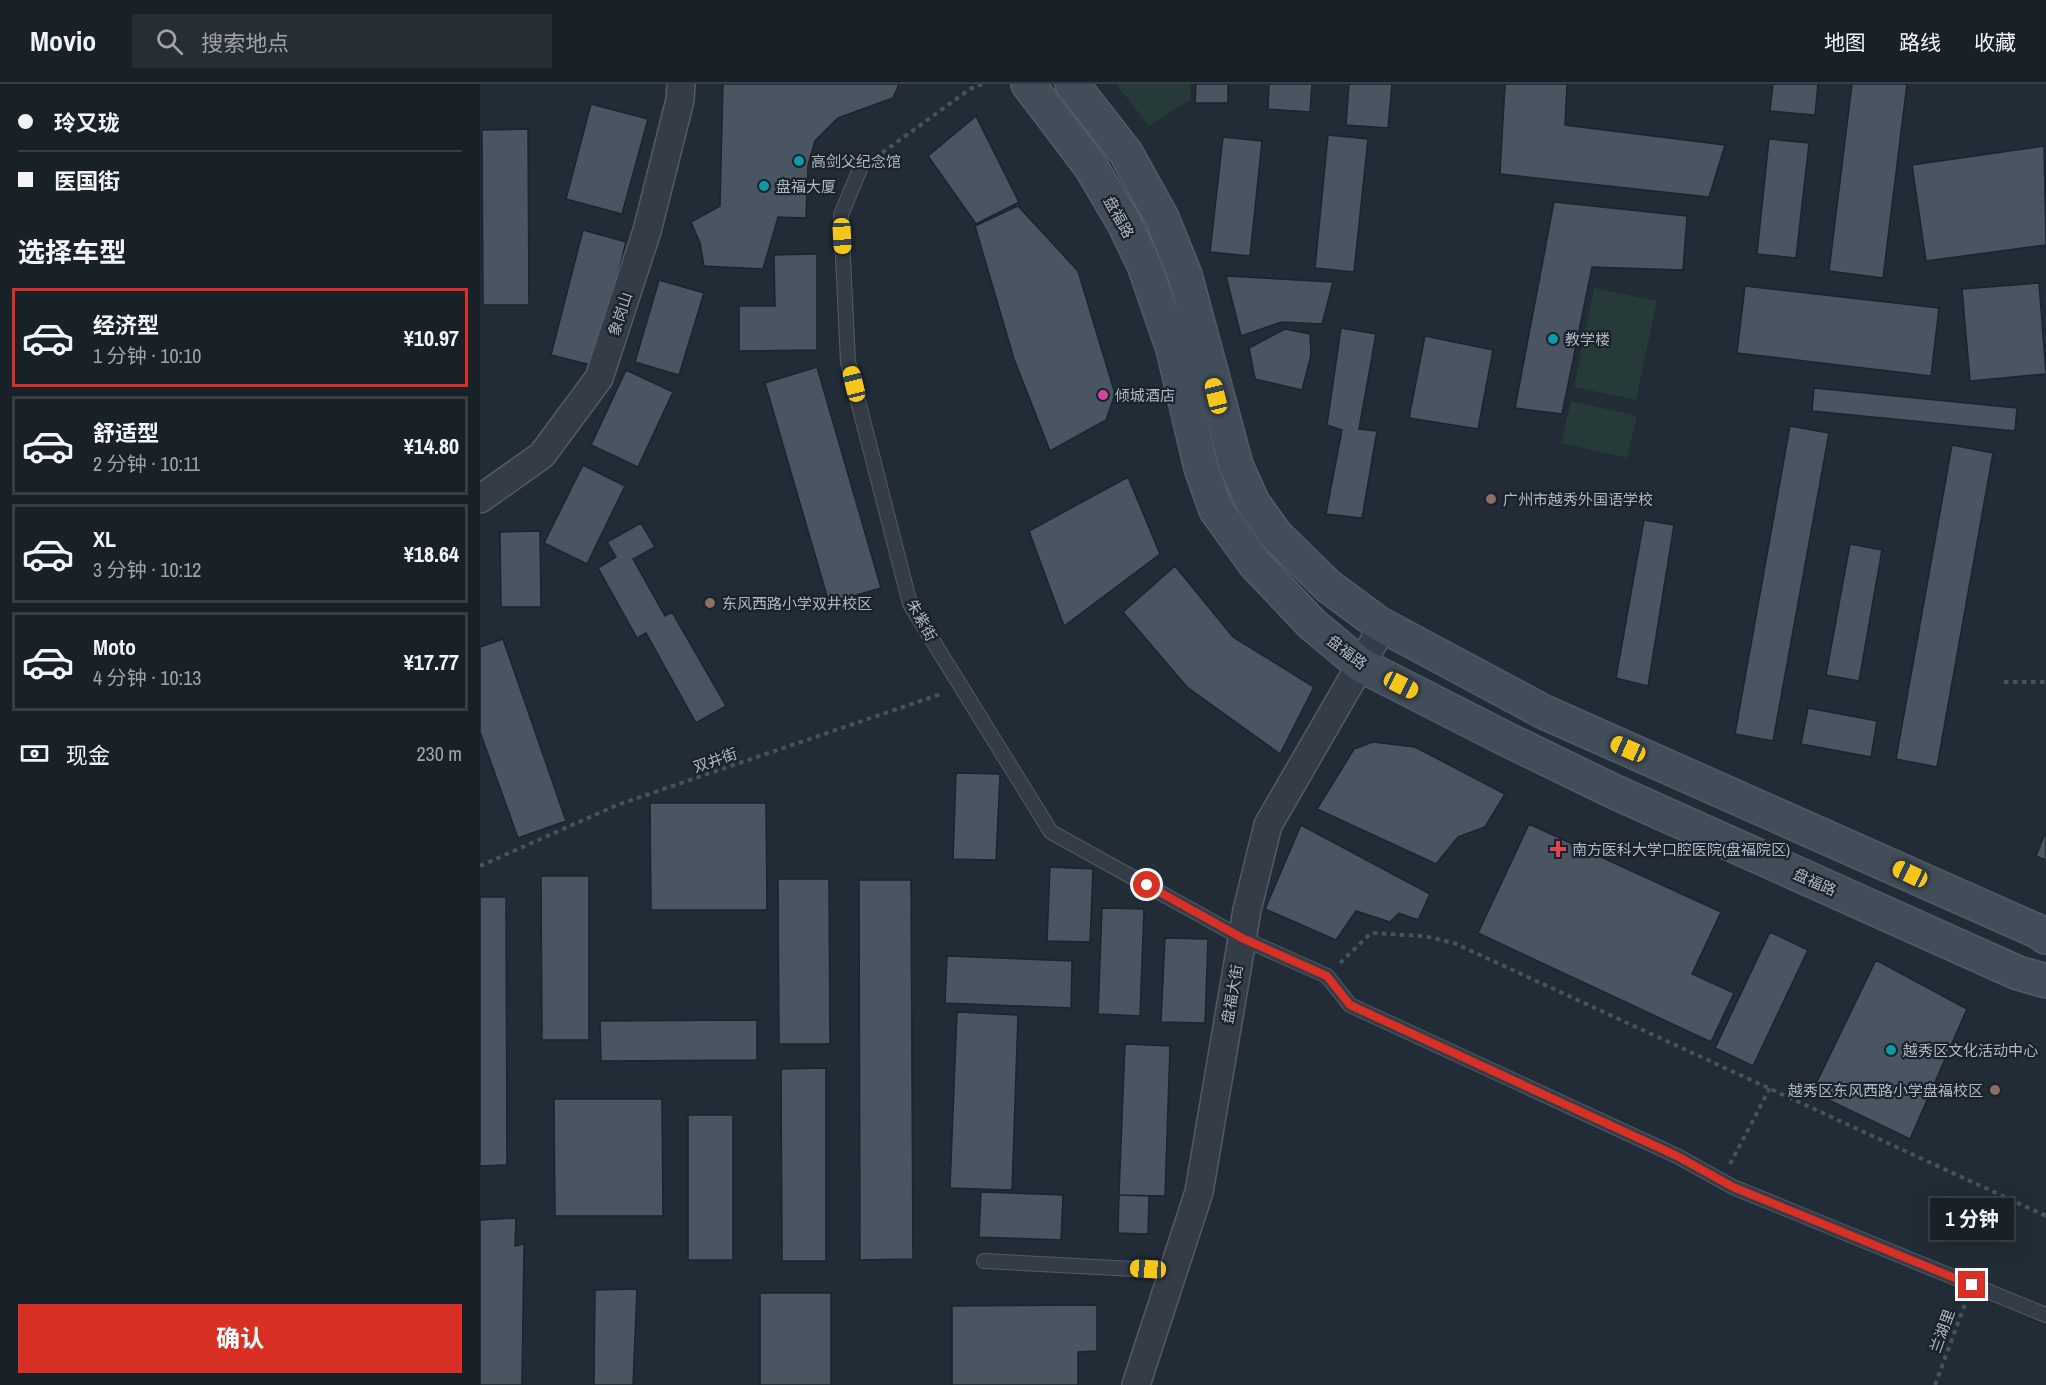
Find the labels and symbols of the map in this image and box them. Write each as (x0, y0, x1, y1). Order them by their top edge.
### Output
place label: 高剑父纪念馆 (811, 151, 901, 172)
marker: 高剑父纪念馆 (792, 154, 806, 168)
place label: 盘福大厦 (776, 176, 836, 197)
marker: 盘福大厦 (757, 179, 771, 193)
street label: 盘福路 (1099, 192, 1139, 242)
car (832, 218, 852, 254)
street label: 象岗山 (603, 289, 637, 339)
place label: 教学楼 (1565, 329, 1610, 350)
marker: 教学楼 (1546, 332, 1560, 346)
car (841, 364, 867, 404)
car (1203, 376, 1229, 416)
place label: 倾城酒店 (1115, 385, 1175, 406)
marker: 倾城酒店 (1096, 388, 1110, 402)
place label: 广州市越秀外国语学校 (1503, 489, 1653, 510)
marker: 广州市越秀外国语学校 (1484, 492, 1498, 506)
place label: 东风西路小学双井校区 (722, 593, 872, 614)
street label: 朱紫街 (902, 595, 942, 645)
marker: 东风西路小学双井校区 (703, 596, 717, 610)
street label: 盘福路 (1323, 630, 1371, 674)
car (1381, 669, 1421, 701)
car (1608, 733, 1648, 765)
street label: 双井街 (690, 743, 740, 777)
place label: 南方医科大学口腔医院(盘福院区) (1572, 839, 1790, 860)
marker: 南方医科大学口腔医院(盘福院区) (1549, 840, 1567, 858)
car (1890, 858, 1930, 890)
street label: 盘福路 (1790, 863, 1840, 901)
route start (1133, 871, 1160, 898)
street label: 盘福大街 (1216, 963, 1248, 1025)
place label: 越秀区文化活动中心 (1903, 1040, 2038, 1061)
marker: 越秀区文化活动中心 (1884, 1043, 1898, 1057)
place label: 越秀区东风西路小学盘福校区 (1788, 1080, 1983, 1101)
marker: 越秀区东风西路小学盘福校区 (1988, 1083, 2002, 1097)
callout: 1 分钟 (1930, 1198, 2014, 1240)
car (1130, 1259, 1166, 1279)
route end (1958, 1271, 1985, 1298)
street label: 兰湖里 (1924, 1306, 1960, 1356)

